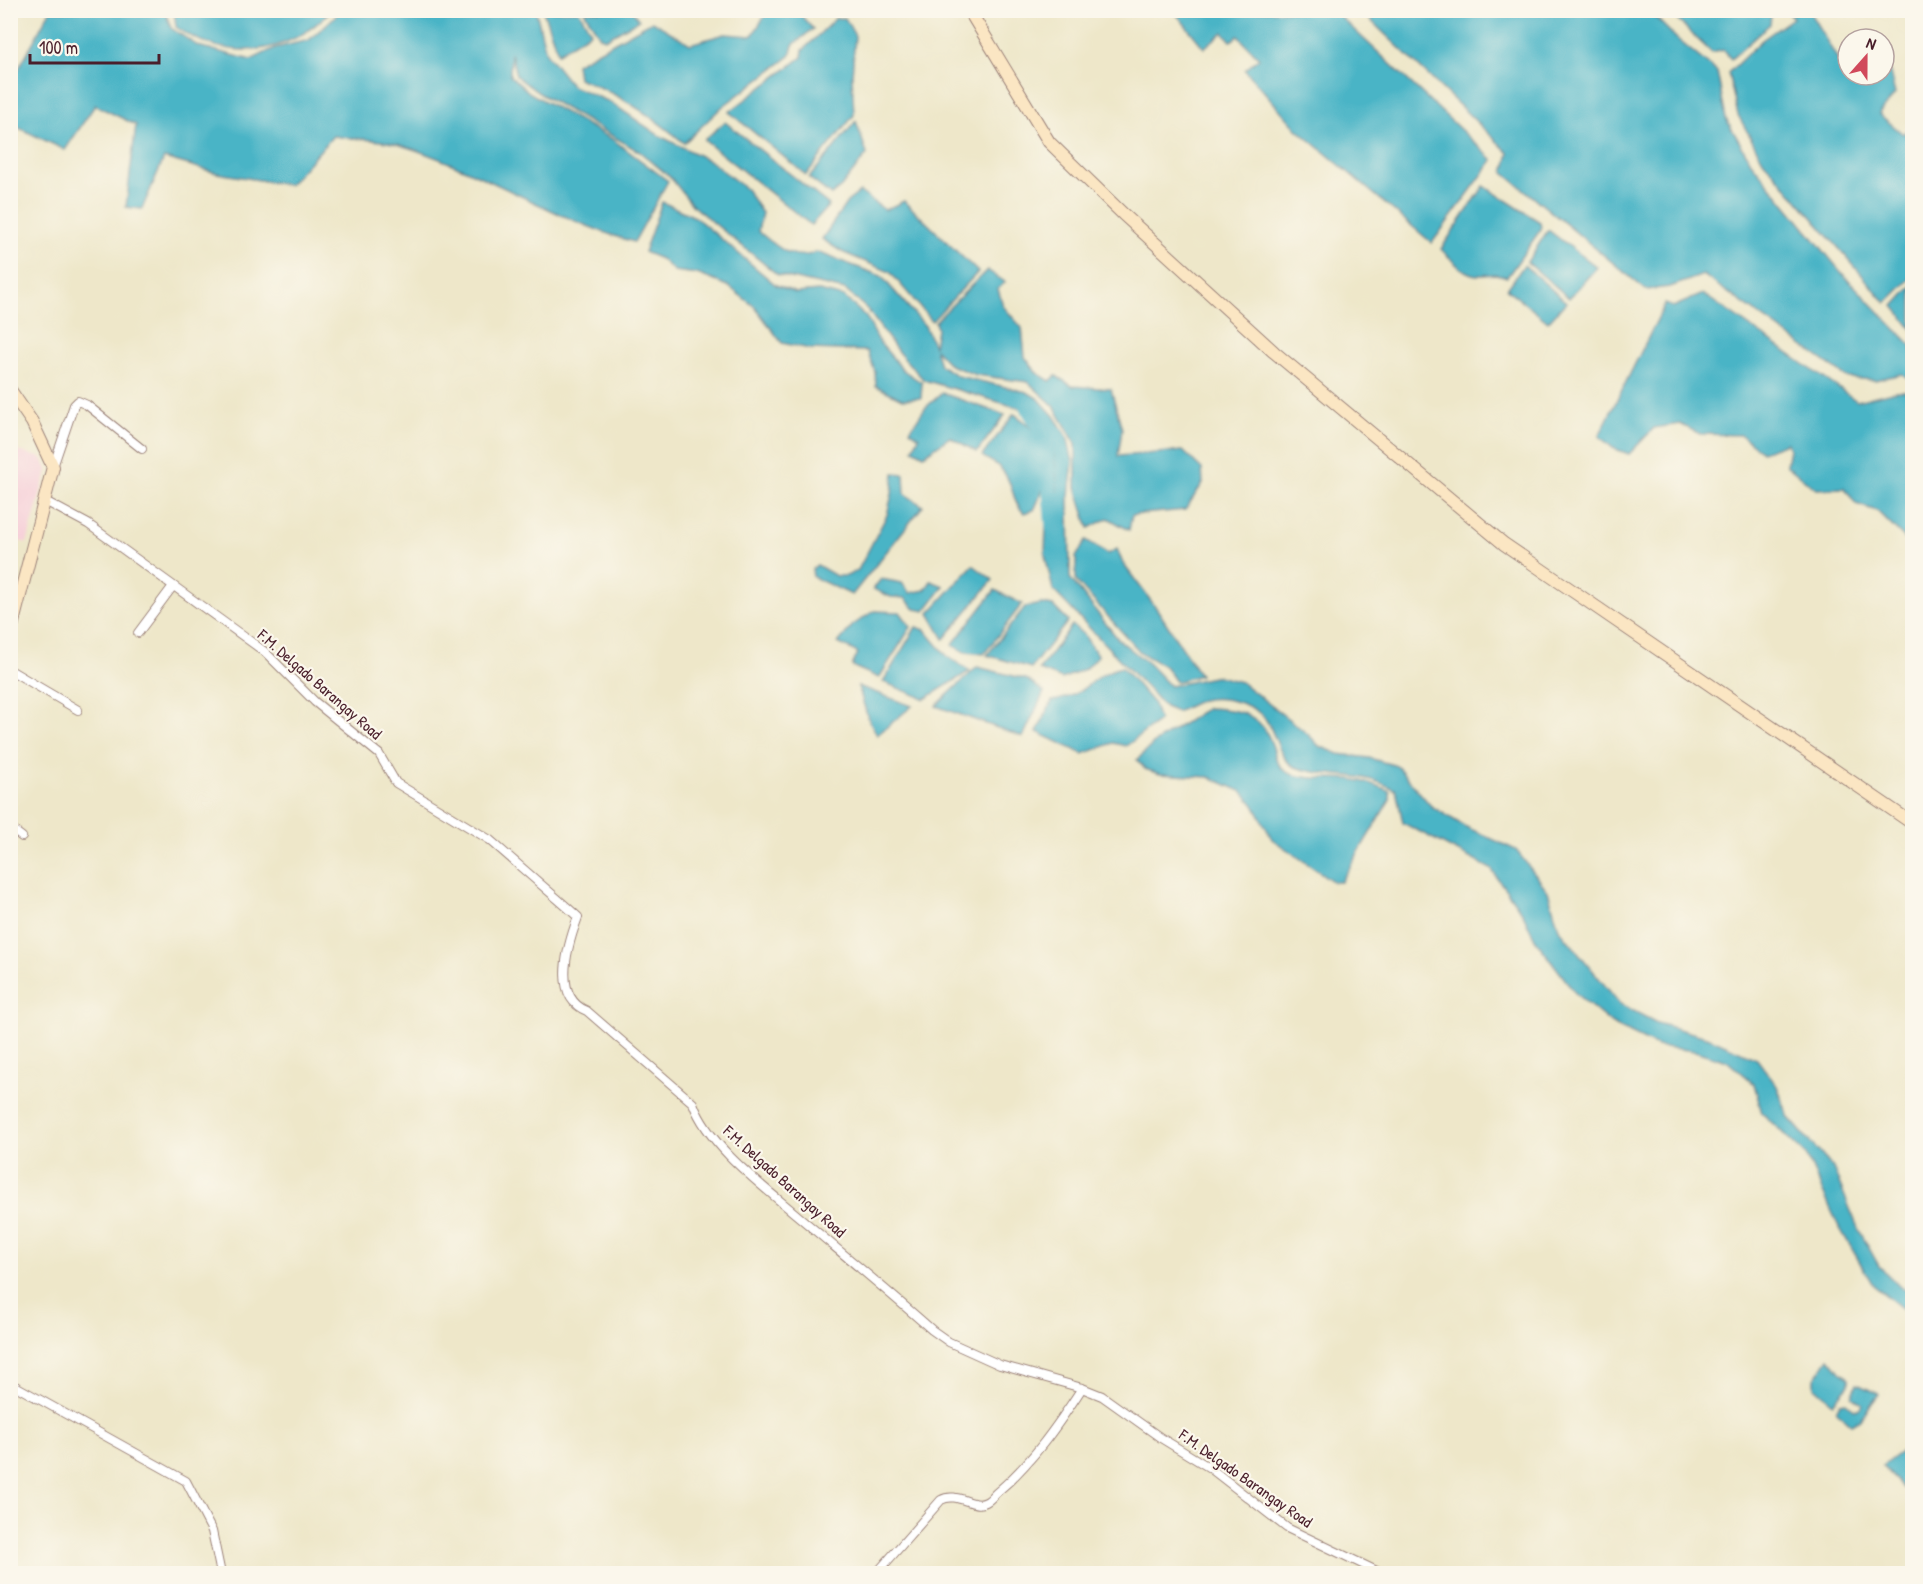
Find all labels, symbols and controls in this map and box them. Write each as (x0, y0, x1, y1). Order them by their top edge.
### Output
scale bar (30, 27, 159, 65)
north arrow (1836, 27, 1896, 87)
text: N (1863, 31, 1880, 55)
text: 100 m (39, 35, 78, 60)
street label: F.M. Delgado Barangay Road (252, 623, 387, 744)
street label: F.M. Delgado Barangay Road (718, 1119, 851, 1242)
street label: F.M. Delgado Barangay Road (1174, 1423, 1317, 1532)

